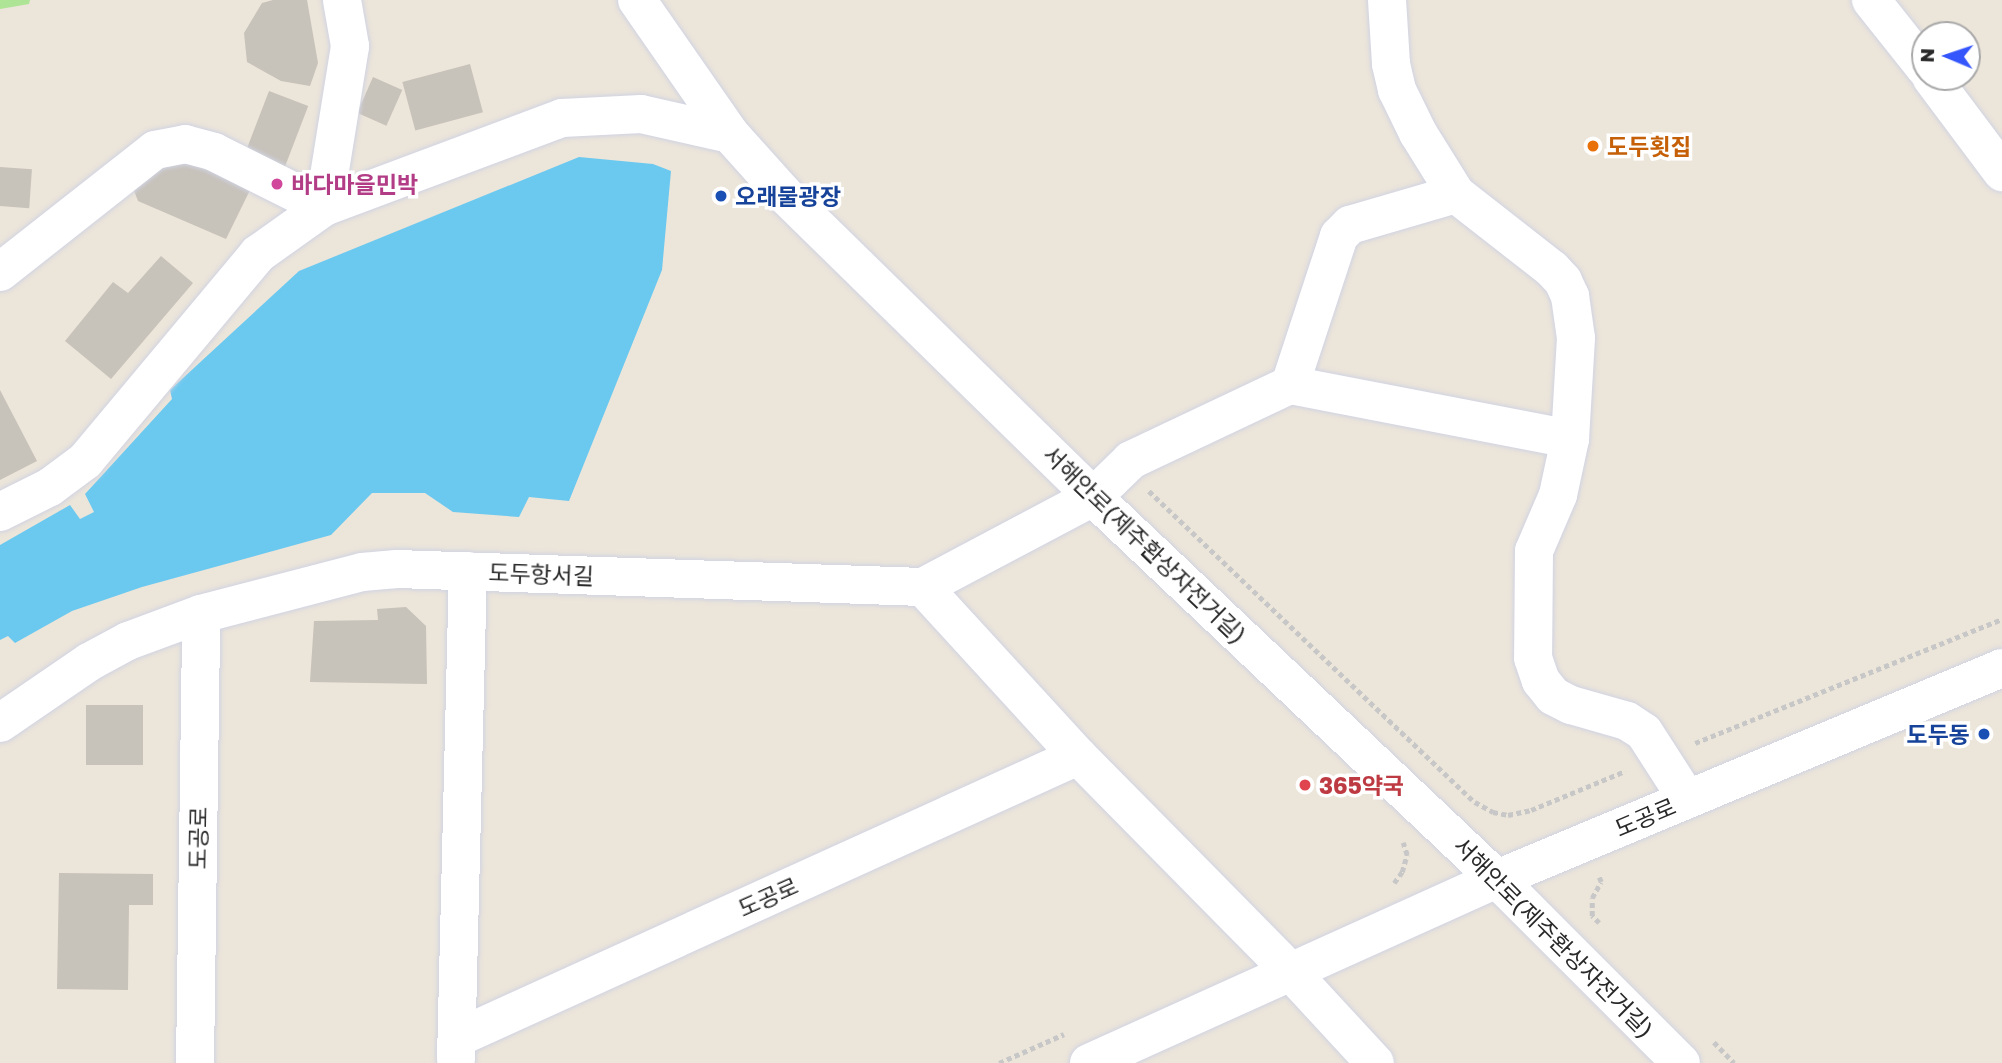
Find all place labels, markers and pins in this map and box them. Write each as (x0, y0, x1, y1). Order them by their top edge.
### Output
place label: 도두횟집 (1607, 132, 1692, 160)
marker: 도두횟집 (1585, 138, 1601, 154)
place label: 바다마을민박 (291, 170, 418, 198)
marker: 바다마을민박 (269, 176, 285, 192)
place label: 오래물광장 (735, 182, 841, 210)
marker: 오래물광장 (713, 188, 729, 204)
place label: 도두동 (1907, 720, 1970, 748)
marker: 도두동 (1976, 726, 1992, 742)
place label: 365약국 (1319, 771, 1404, 799)
marker: 365약국 (1297, 777, 1313, 793)

